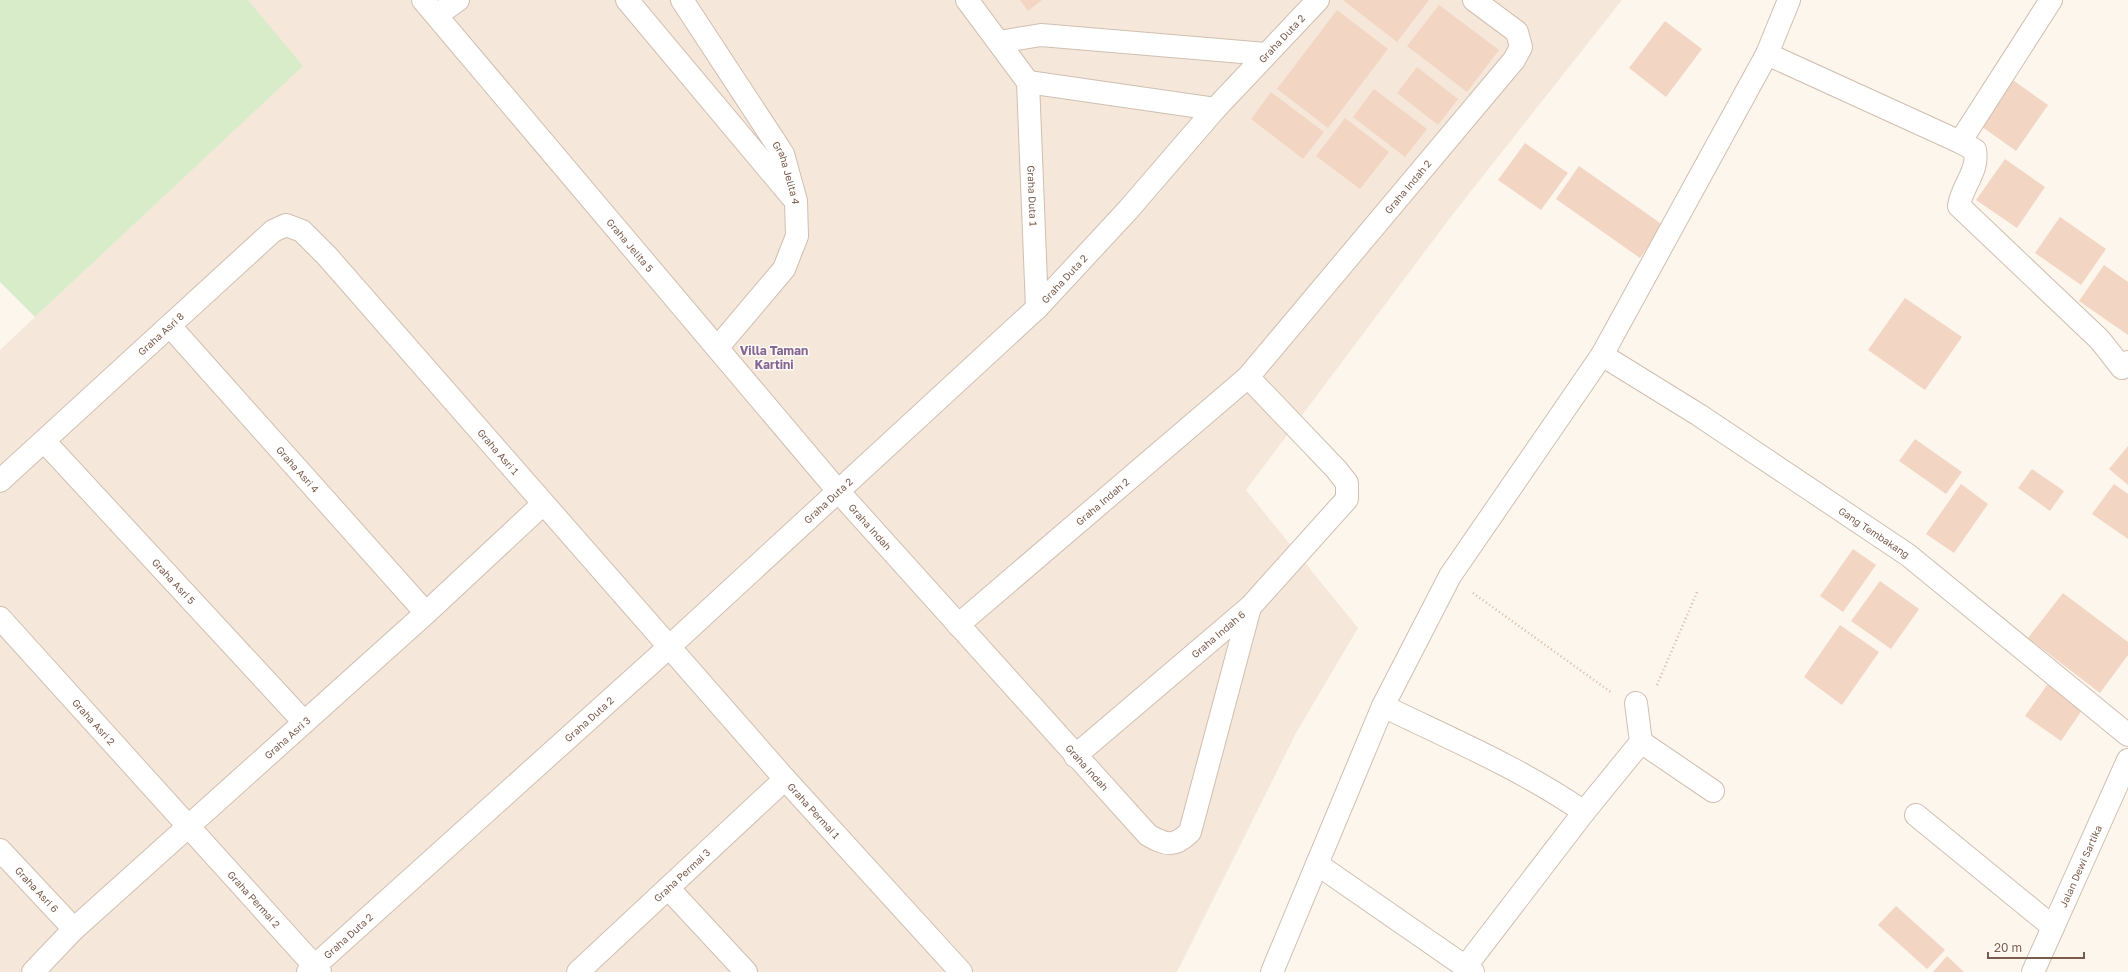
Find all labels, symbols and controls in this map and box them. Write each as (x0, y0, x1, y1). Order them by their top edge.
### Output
street label: Graha Duta 2 (1256, 12, 1307, 65)
street label: Graha Jelita 4 (770, 139, 802, 204)
street label: Graha Indah 2 (1382, 157, 1434, 216)
street label: Graha Duta 1 (1025, 165, 1040, 227)
street label: Graha Jelita 5 (604, 216, 656, 274)
street label: Graha Duta 2 (1039, 252, 1090, 306)
street label: Graha Asri 8 (135, 310, 186, 358)
district label: Villa Taman Kartini (740, 343, 808, 372)
street label: Graha Asri 1 (475, 426, 522, 477)
street label: Graha Asri 4 (274, 444, 322, 495)
street label: Graha Duta 2 (801, 475, 855, 526)
street label: Graha Indah 2 (1073, 475, 1132, 528)
street label: Graha Indah (846, 501, 894, 552)
street label: Gang Tembakang (1836, 504, 1912, 560)
street label: Graha Asri 5 (150, 556, 198, 607)
street label: Graha Indah 6 (1189, 608, 1247, 660)
street label: Graha Duta 2 (562, 694, 616, 744)
street label: Graha Asri 2 (70, 696, 118, 747)
street label: Graha Asri 3 (262, 714, 313, 761)
street label: Graha Indah (1063, 742, 1111, 793)
street label: Graha Permai 1 (785, 780, 843, 841)
street label: Jalan Dewi Sartika (2057, 823, 2104, 909)
street label: Graha Permai 3 (651, 846, 713, 904)
street label: Graha Asri 6 (13, 864, 61, 915)
street label: Graha Permai 2 (225, 868, 283, 930)
street label: Graha Duta 2 (321, 911, 375, 961)
scale bar (1988, 934, 2084, 960)
text: 20 m (1994, 940, 2022, 955)

